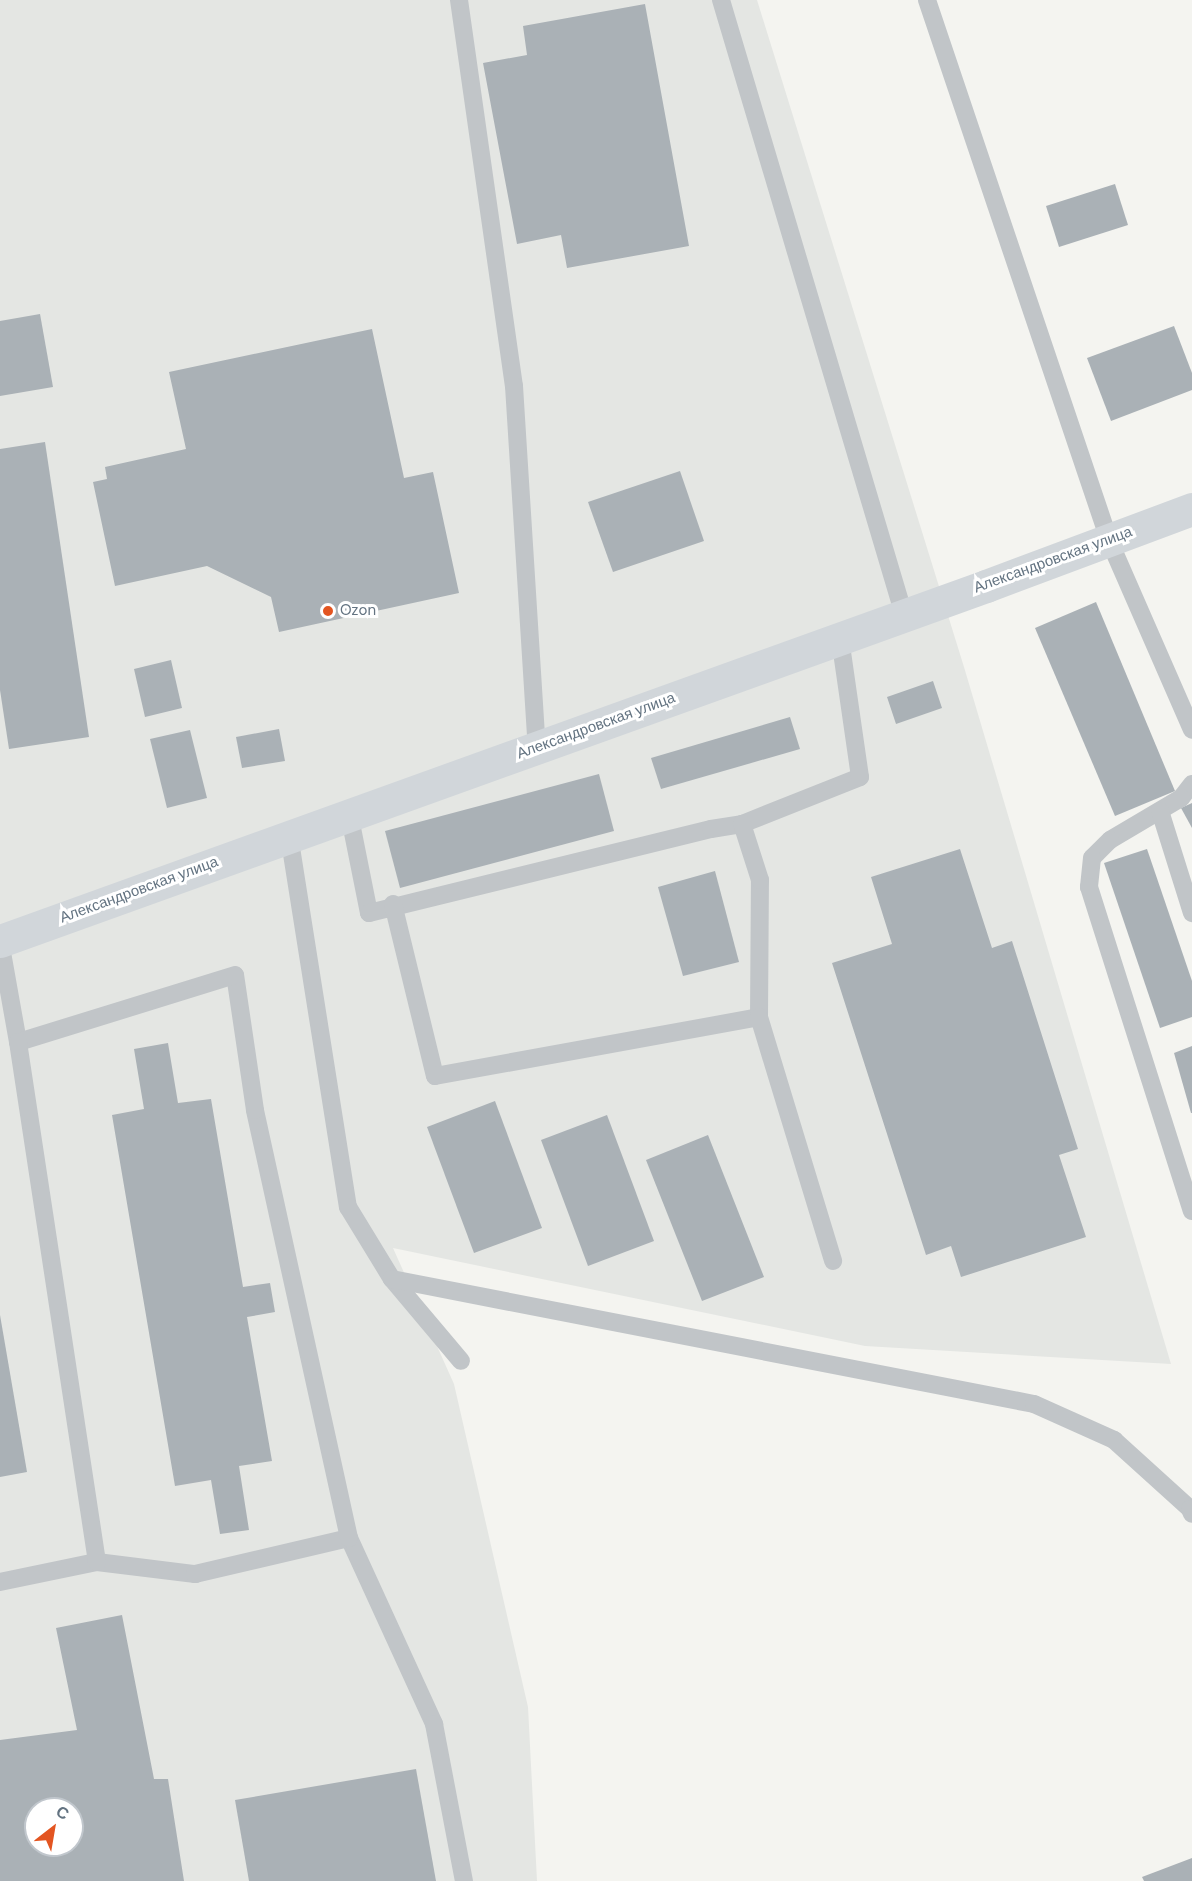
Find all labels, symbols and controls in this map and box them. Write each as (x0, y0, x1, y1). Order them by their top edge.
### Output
street label: Александровская улица (971, 523, 1135, 597)
place label: Ozon (340, 602, 376, 620)
marker: Ozon (321, 604, 335, 618)
street label: Александровская улица (514, 689, 678, 763)
street label: Александровская улица (57, 853, 221, 927)
north arrow (24, 1797, 84, 1857)
text: С (52, 1801, 73, 1825)

